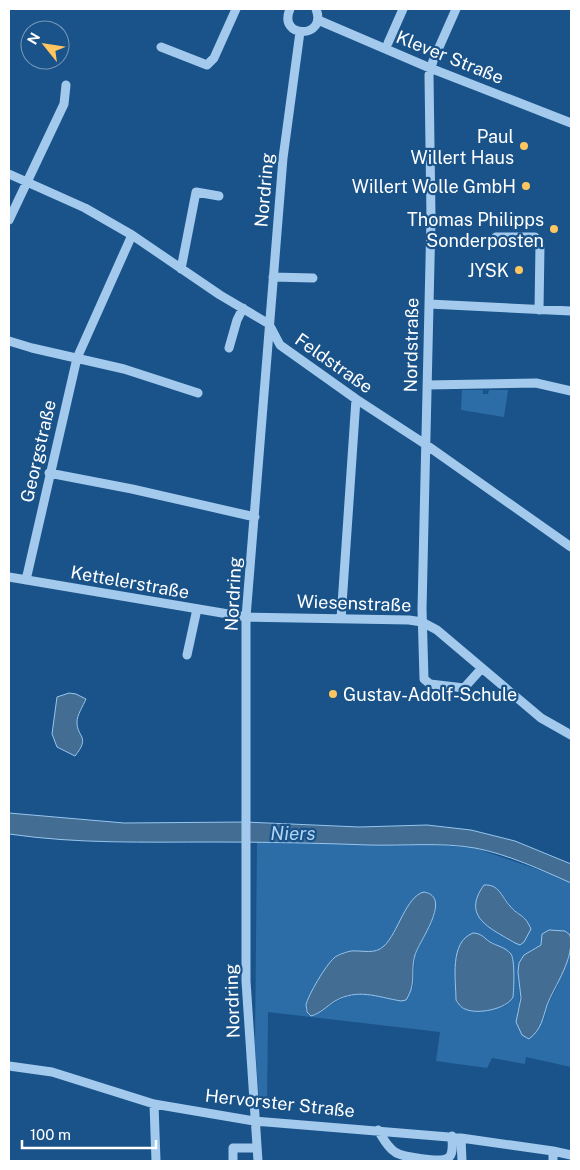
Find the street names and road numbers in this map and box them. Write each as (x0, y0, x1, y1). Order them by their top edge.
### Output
street label: Klever Straße (393, 26, 507, 88)
street label: Nordring (250, 152, 278, 228)
street label: Nordstraße (400, 298, 422, 392)
street label: Feldstraße (291, 329, 377, 397)
street label: Georgstraße (16, 398, 60, 504)
street label: Nordring (221, 556, 245, 632)
street label: Kettelerstraße (69, 561, 191, 603)
street label: Wiesenstraße (296, 591, 412, 615)
street label: Nordring (220, 963, 244, 1039)
street label: Hervorster Straße (204, 1085, 356, 1121)

